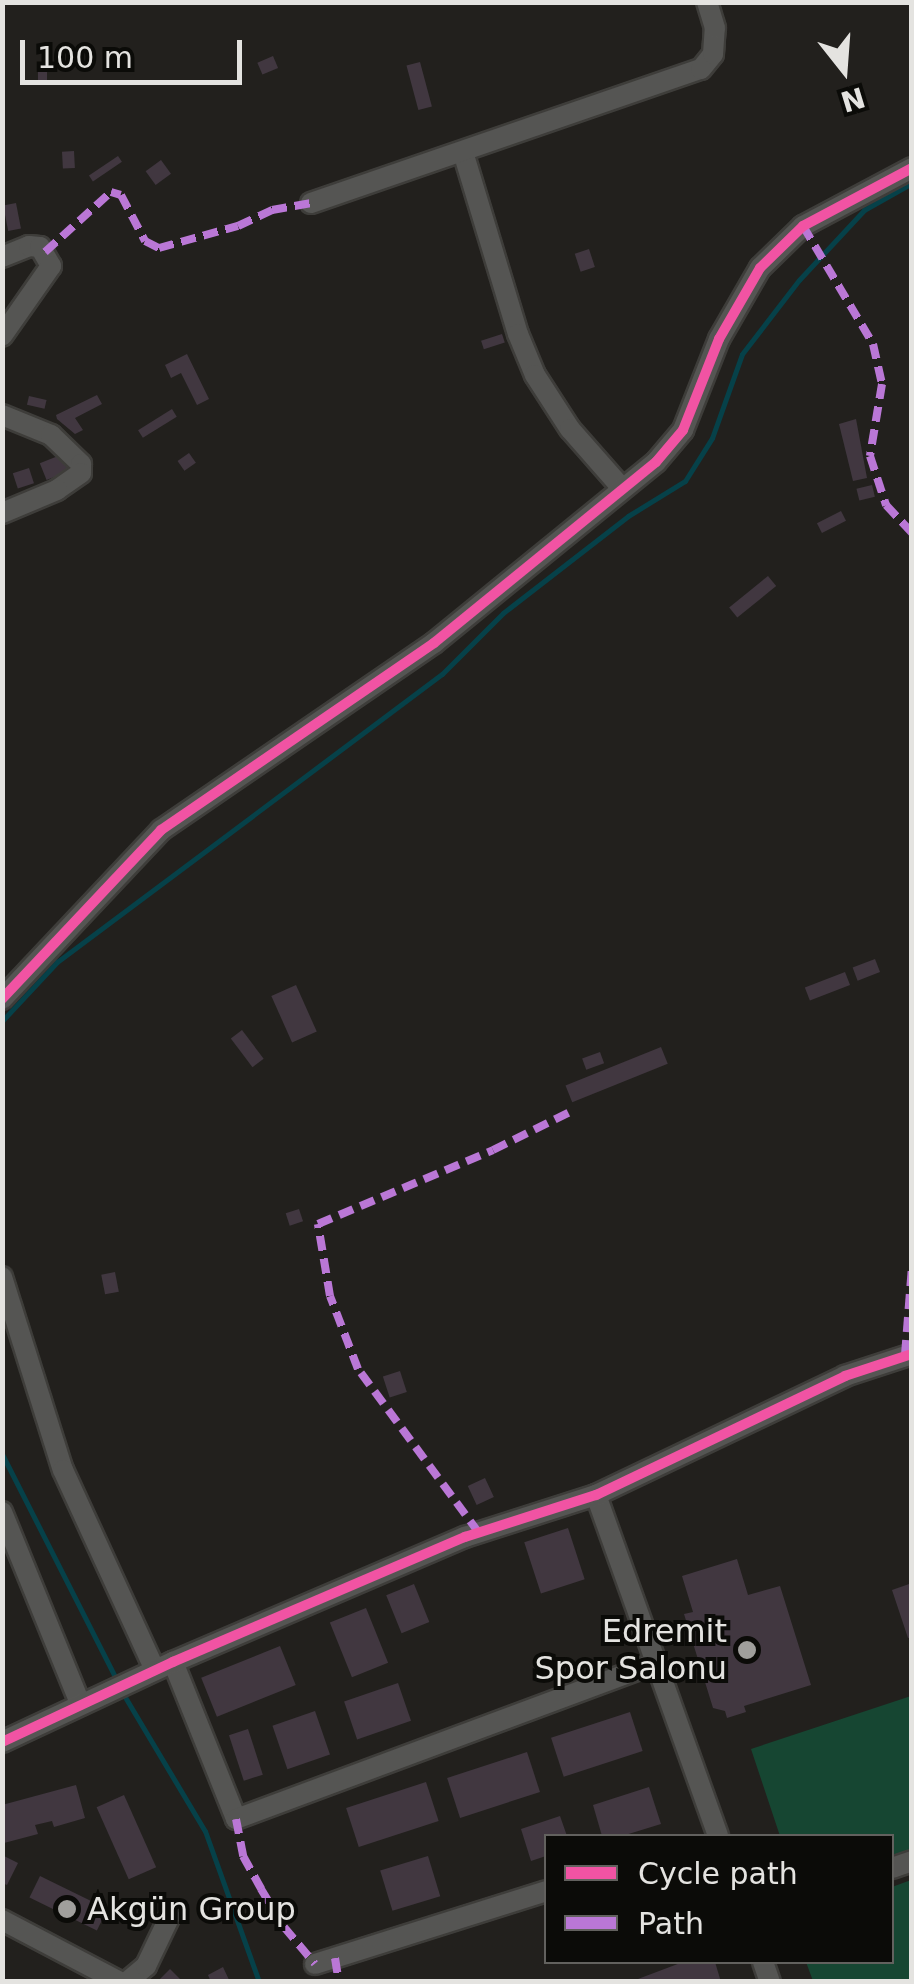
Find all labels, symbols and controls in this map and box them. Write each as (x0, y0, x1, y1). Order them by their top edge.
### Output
scale bar (25, 20, 248, 82)
north arrow (794, 20, 894, 120)
text: 100 m (37, 40, 133, 75)
text: N (837, 80, 869, 118)
place label: Edremit Spor Salonu (535, 1613, 727, 1688)
marker: Edremit Spor Salonu (736, 1639, 758, 1661)
legend (544, 1834, 894, 1964)
text: Cycle path (638, 1856, 798, 1891)
place label: Akgün Group (87, 1890, 296, 1928)
marker: Akgün Group (56, 1898, 78, 1920)
text: Path (638, 1906, 704, 1941)

